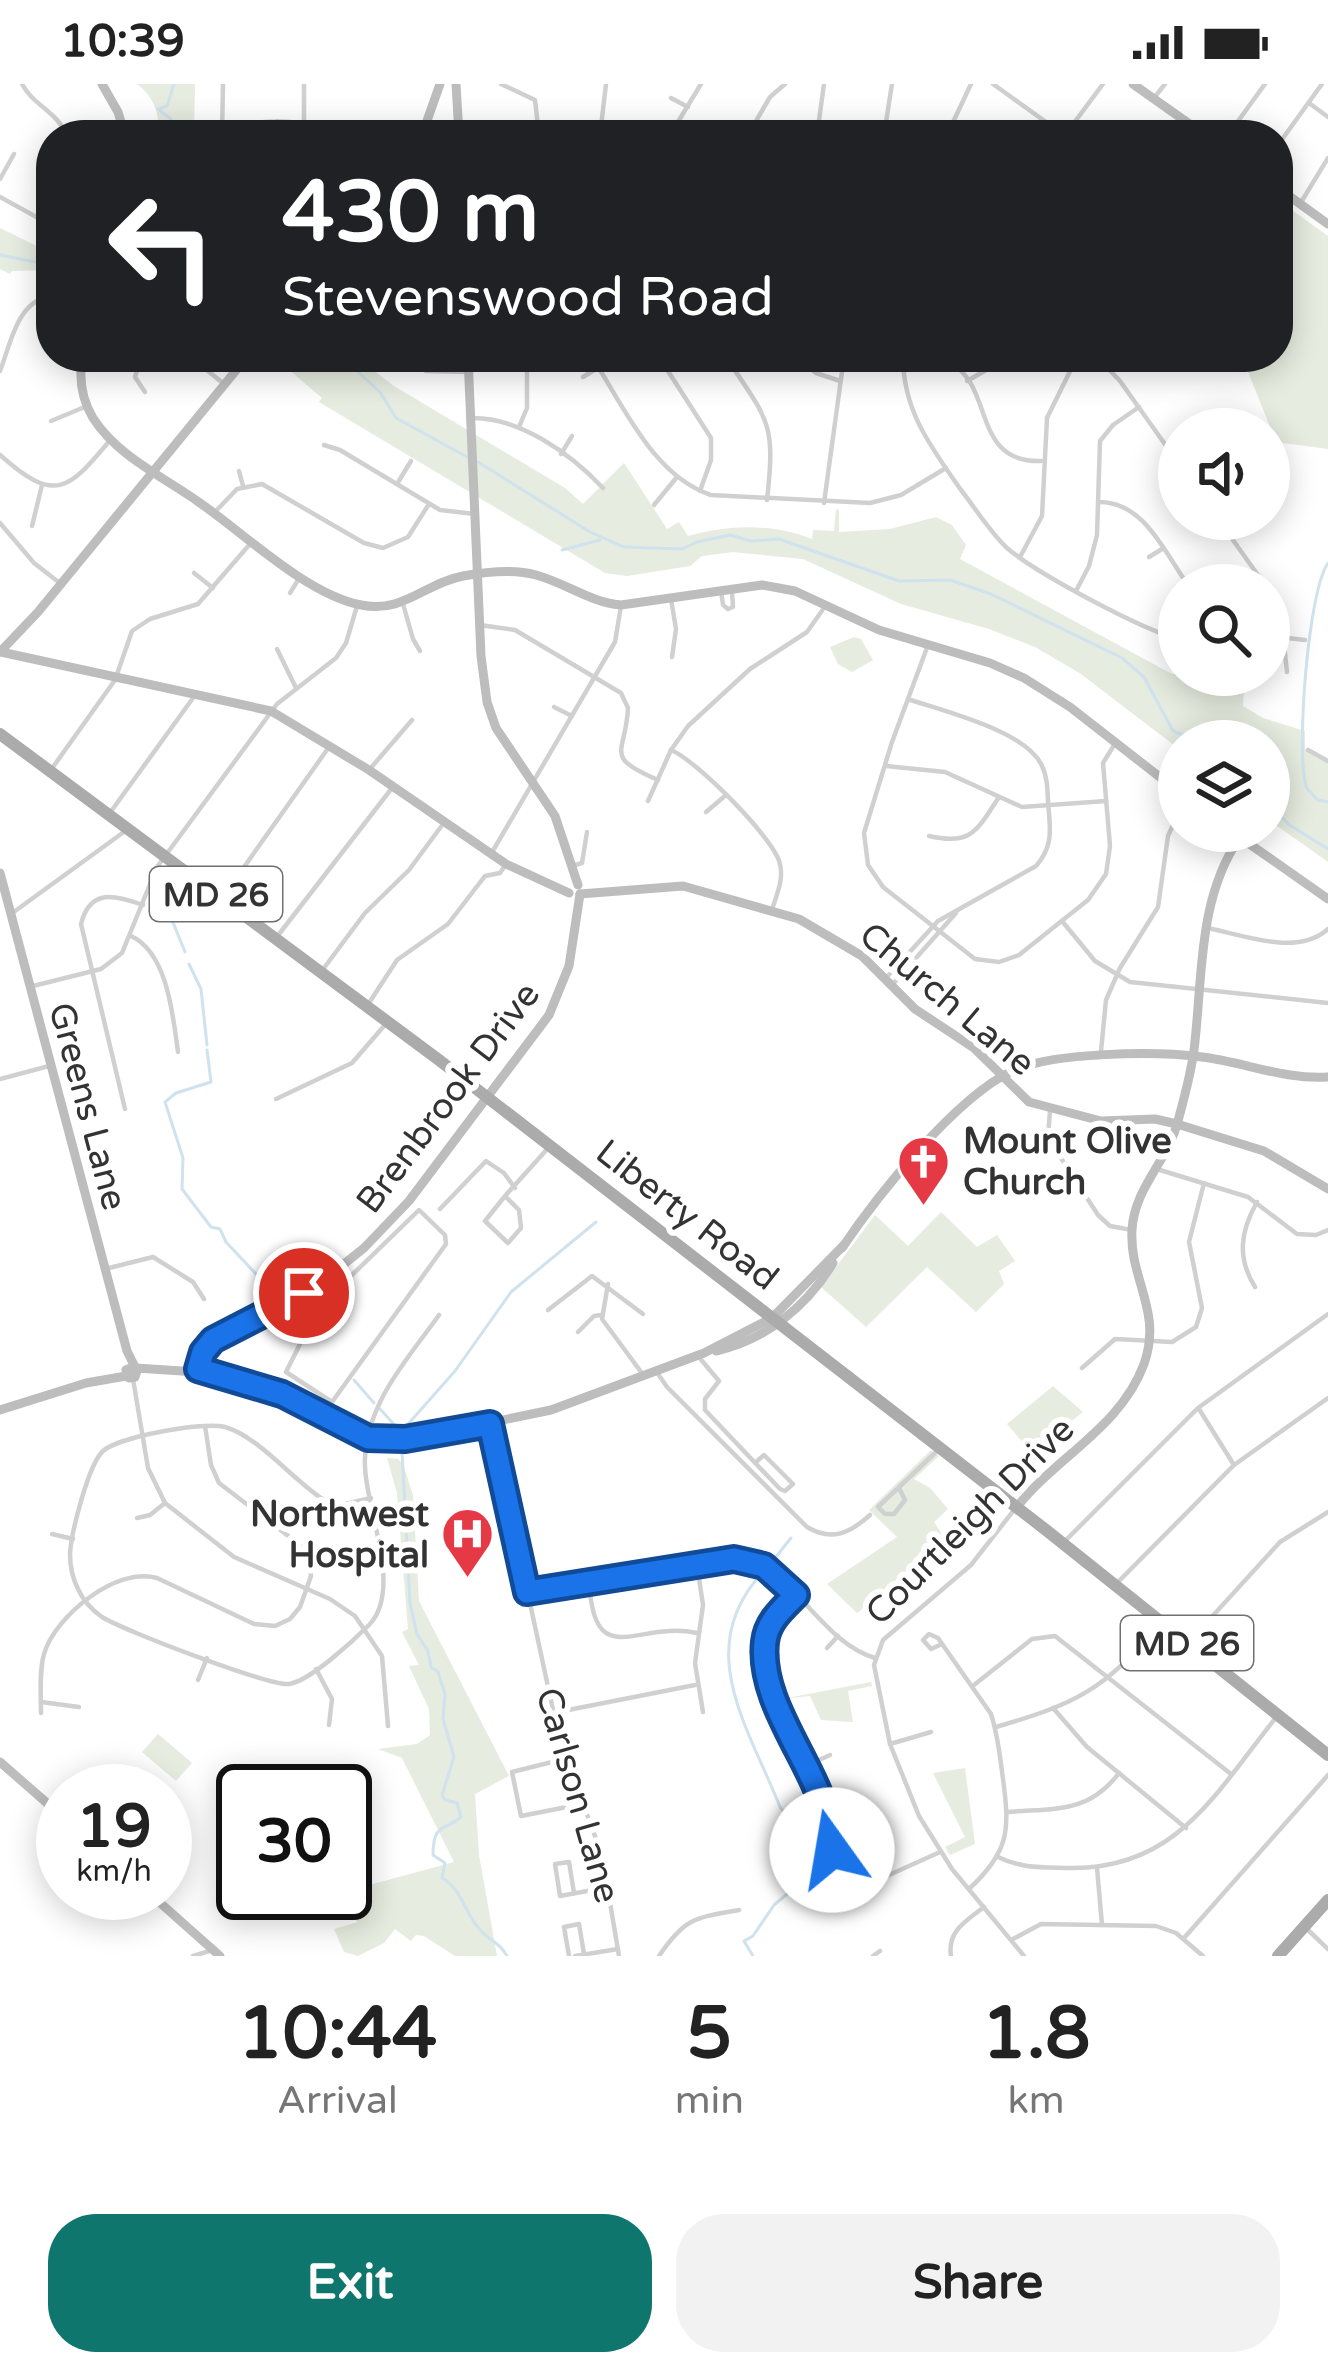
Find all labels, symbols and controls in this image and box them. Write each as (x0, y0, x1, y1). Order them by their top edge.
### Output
text: 10:39 (60, 15, 185, 69)
text: 430 m (282, 163, 539, 264)
icon: left (84, 168, 240, 324)
text: Stevenswood Road (282, 265, 774, 330)
map controls (1158, 408, 1290, 852)
button: sound (1158, 408, 1290, 540)
button: search (1158, 564, 1290, 696)
button: layers (1158, 720, 1290, 852)
road number: MD 26 (150, 867, 282, 921)
street label: Church Lane (851, 913, 1043, 1085)
street label: Brenbrook Drive (347, 974, 549, 1222)
street label: Greens Lane (39, 998, 136, 1215)
place label: Mount Olive Church (963, 1120, 1172, 1204)
street label: Liberty Road (587, 1131, 787, 1300)
church icon: Mount Olive Church (896, 1133, 952, 1207)
pin (253, 1242, 355, 1344)
icon: arrive (271, 1260, 337, 1326)
street label: Courtleigh Drive (857, 1408, 1083, 1634)
place label: Northwest Hospital (250, 1493, 429, 1577)
hospital icon: Northwest Hospital (440, 1506, 496, 1580)
road number: MD 26 (1121, 1616, 1253, 1670)
street label: Carlson Lane (526, 1683, 629, 1908)
speed limit sign: 30 (216, 1764, 372, 1920)
position arrow (769, 1787, 895, 1913)
text: 19 (76, 1791, 152, 1863)
text: km/h (76, 1853, 152, 1890)
text: 10:44 (238, 1991, 437, 2078)
text: 5 (687, 1991, 732, 2078)
text: 1.8 (982, 1991, 1090, 2078)
text: Arrival (277, 2077, 398, 2124)
text: min (675, 2077, 744, 2124)
text: km (1007, 2077, 1065, 2124)
button: Exit (48, 2214, 652, 2352)
button: Share (676, 2214, 1280, 2352)

